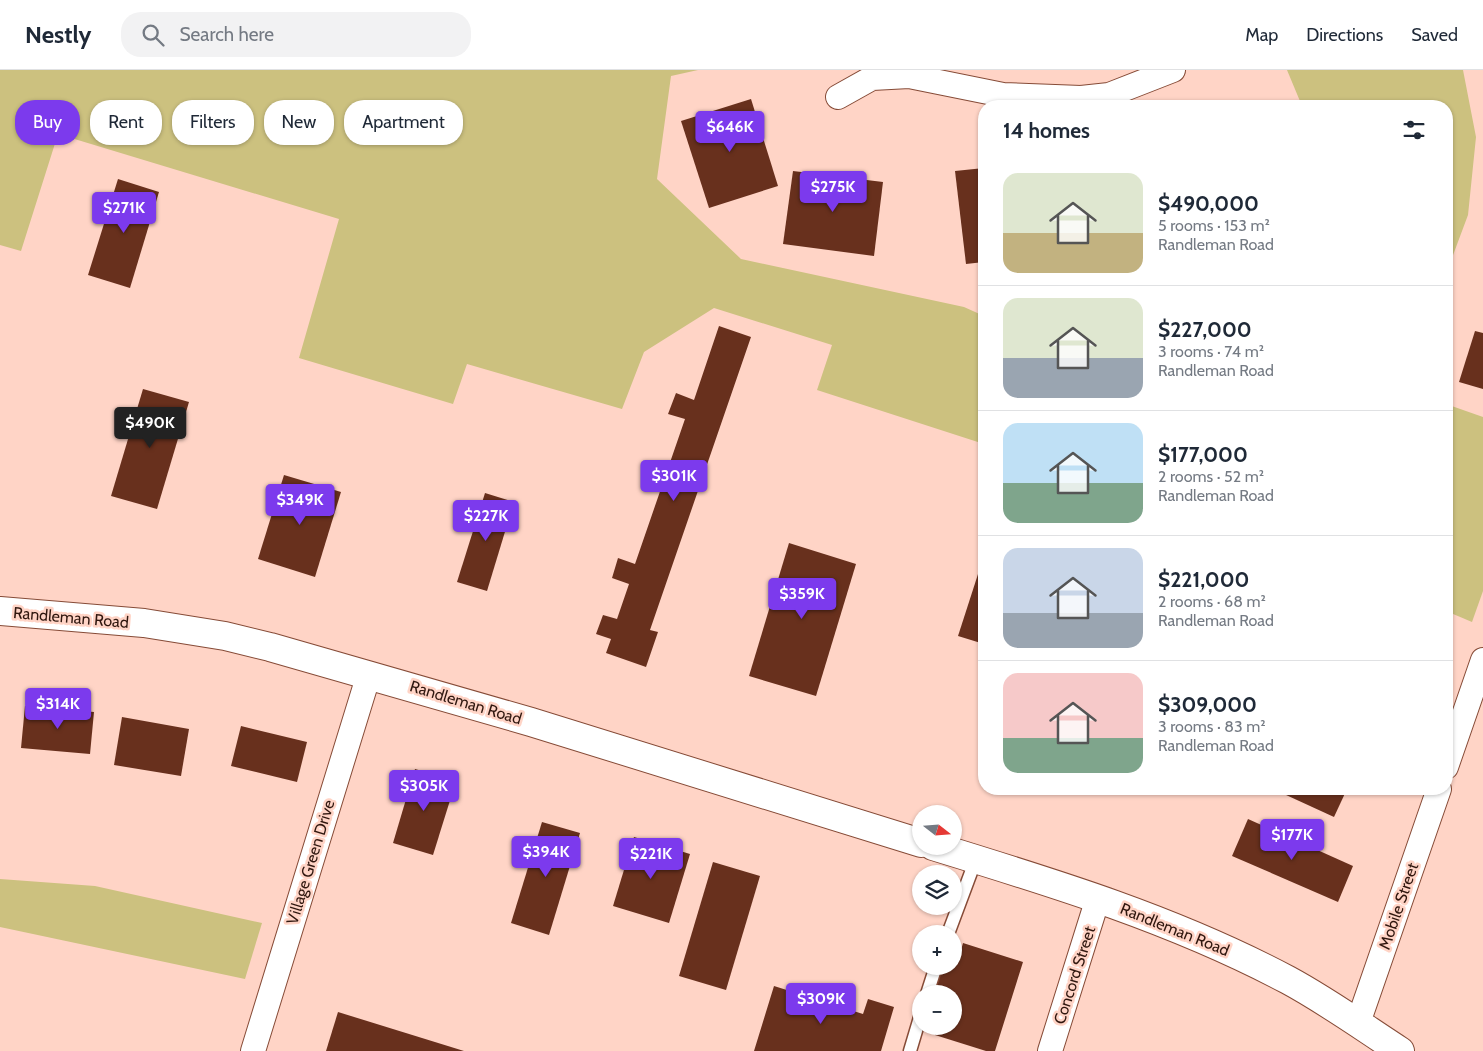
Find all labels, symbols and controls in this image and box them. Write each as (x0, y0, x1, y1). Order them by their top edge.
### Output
search box (121, 12, 471, 57)
text: Nestly (25, 20, 91, 49)
icon: search (139, 21, 167, 49)
text: Search here (179, 23, 274, 46)
text: Map (1245, 24, 1278, 46)
text: Directions (1306, 24, 1383, 46)
text: Saved (1411, 24, 1458, 46)
chip: Buy (15, 100, 80, 145)
chip: Rent (90, 100, 162, 145)
chip: Filters (172, 100, 254, 145)
chip: New (264, 100, 334, 145)
chip: Apartment (344, 100, 463, 145)
pin: $646K (695, 111, 765, 153)
icon: filters (1400, 116, 1428, 144)
text: $646K (706, 117, 754, 136)
text: 14 homes (1003, 118, 1090, 143)
pin: $275K (798, 170, 868, 213)
text: $275K (811, 177, 855, 196)
pin: $271K (89, 191, 159, 234)
text: $490,000 (1158, 191, 1259, 216)
icon: home (1043, 193, 1103, 253)
text: $271K (103, 198, 145, 217)
text: 5 rooms · 153 m² (1158, 216, 1270, 235)
text: Randleman Road (1158, 235, 1274, 254)
text: $227,000 (1158, 317, 1252, 342)
icon: home (1043, 318, 1103, 378)
text: 3 rooms · 74 m² (1158, 342, 1264, 361)
text: Randleman Road (1158, 361, 1274, 380)
pin: $490K (115, 406, 185, 449)
text: $490K (125, 413, 175, 432)
text: $177,000 (1158, 442, 1248, 467)
icon: home (1043, 443, 1103, 503)
pin: $301K (639, 460, 709, 502)
text: $301K (651, 466, 697, 485)
text: 2 rooms · 52 m² (1158, 467, 1264, 486)
pin: $349K (265, 484, 335, 526)
text: Randleman Road (1158, 486, 1274, 505)
text: $349K (277, 490, 323, 509)
pin: $227K (451, 500, 521, 542)
text: $227K (464, 506, 508, 525)
text: $221,000 (1158, 567, 1249, 592)
icon: home (1043, 568, 1103, 628)
pin: $359K (767, 578, 837, 620)
text: $359K (779, 584, 825, 603)
text: 2 rooms · 68 m² (1158, 592, 1266, 611)
street label: Randleman Road (12, 603, 130, 632)
text: Randleman Road (1158, 611, 1274, 630)
street label: Randleman Road (408, 676, 524, 729)
pin: $314K (23, 688, 93, 730)
text: $309,000 (1158, 692, 1257, 717)
icon: home (1043, 693, 1103, 753)
text: $314K (36, 694, 80, 713)
text: 3 rooms · 83 m² (1158, 717, 1266, 736)
text: Randleman Road (1158, 736, 1274, 755)
pin: $305K (389, 770, 459, 812)
text: $305K (400, 776, 448, 795)
street label: Village Green Drive (283, 798, 338, 927)
north arrow (912, 805, 962, 855)
map controls (912, 805, 962, 1035)
pin: $177K (1257, 818, 1327, 861)
text: $177K (1271, 825, 1313, 844)
pin: $394K (511, 836, 581, 878)
pin: $221K (616, 838, 686, 880)
text: $394K (523, 842, 569, 861)
text: $221K (630, 844, 672, 863)
street label: Mobile Street (1375, 860, 1422, 952)
button: layers (912, 865, 962, 915)
street label: Randleman Road (1118, 899, 1232, 960)
street label: Concord Street (1050, 923, 1099, 1026)
button: + (912, 925, 962, 975)
pin: $309K (786, 982, 856, 1025)
button: − (912, 985, 962, 1035)
text: $309K (797, 989, 845, 1008)

